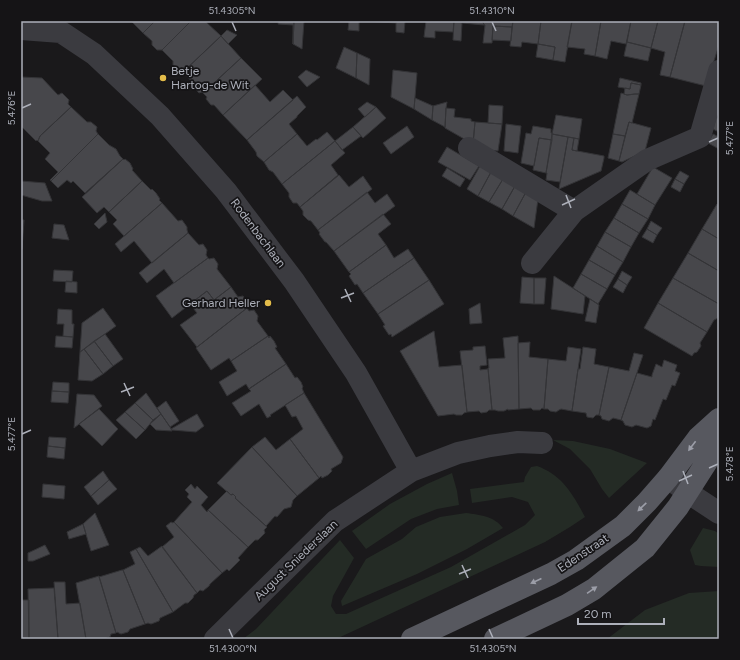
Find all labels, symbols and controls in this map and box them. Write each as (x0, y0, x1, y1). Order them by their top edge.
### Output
text: 51.4305°N (208, 4, 256, 17)
text: 51.4310°N (469, 4, 515, 17)
place label: Betje Hartog-de Wit (171, 64, 250, 92)
marker: Betje Hartog-de Wit (158, 73, 168, 83)
text: 5.476°E (5, 91, 18, 125)
text: 5.477°E (723, 121, 736, 155)
street label: Rodenbachlaan (228, 196, 289, 270)
place label: Gerhard Heller (182, 296, 260, 310)
marker: Gerhard Heller (263, 298, 273, 308)
text: 5.477°E (5, 417, 18, 451)
one-way arrow (687, 441, 696, 452)
text: 5.478°E (723, 446, 736, 482)
one-way arrow (637, 502, 647, 512)
street label: August Sniederslaan (252, 517, 341, 603)
street label: Edenstraat (555, 531, 611, 575)
one-way arrow (531, 578, 542, 584)
one-way arrow (587, 586, 597, 594)
scale bar (578, 600, 664, 626)
text: 20 m (584, 607, 612, 621)
text: 51.4300°N (209, 642, 257, 655)
text: 51.4305°N (469, 642, 517, 655)

